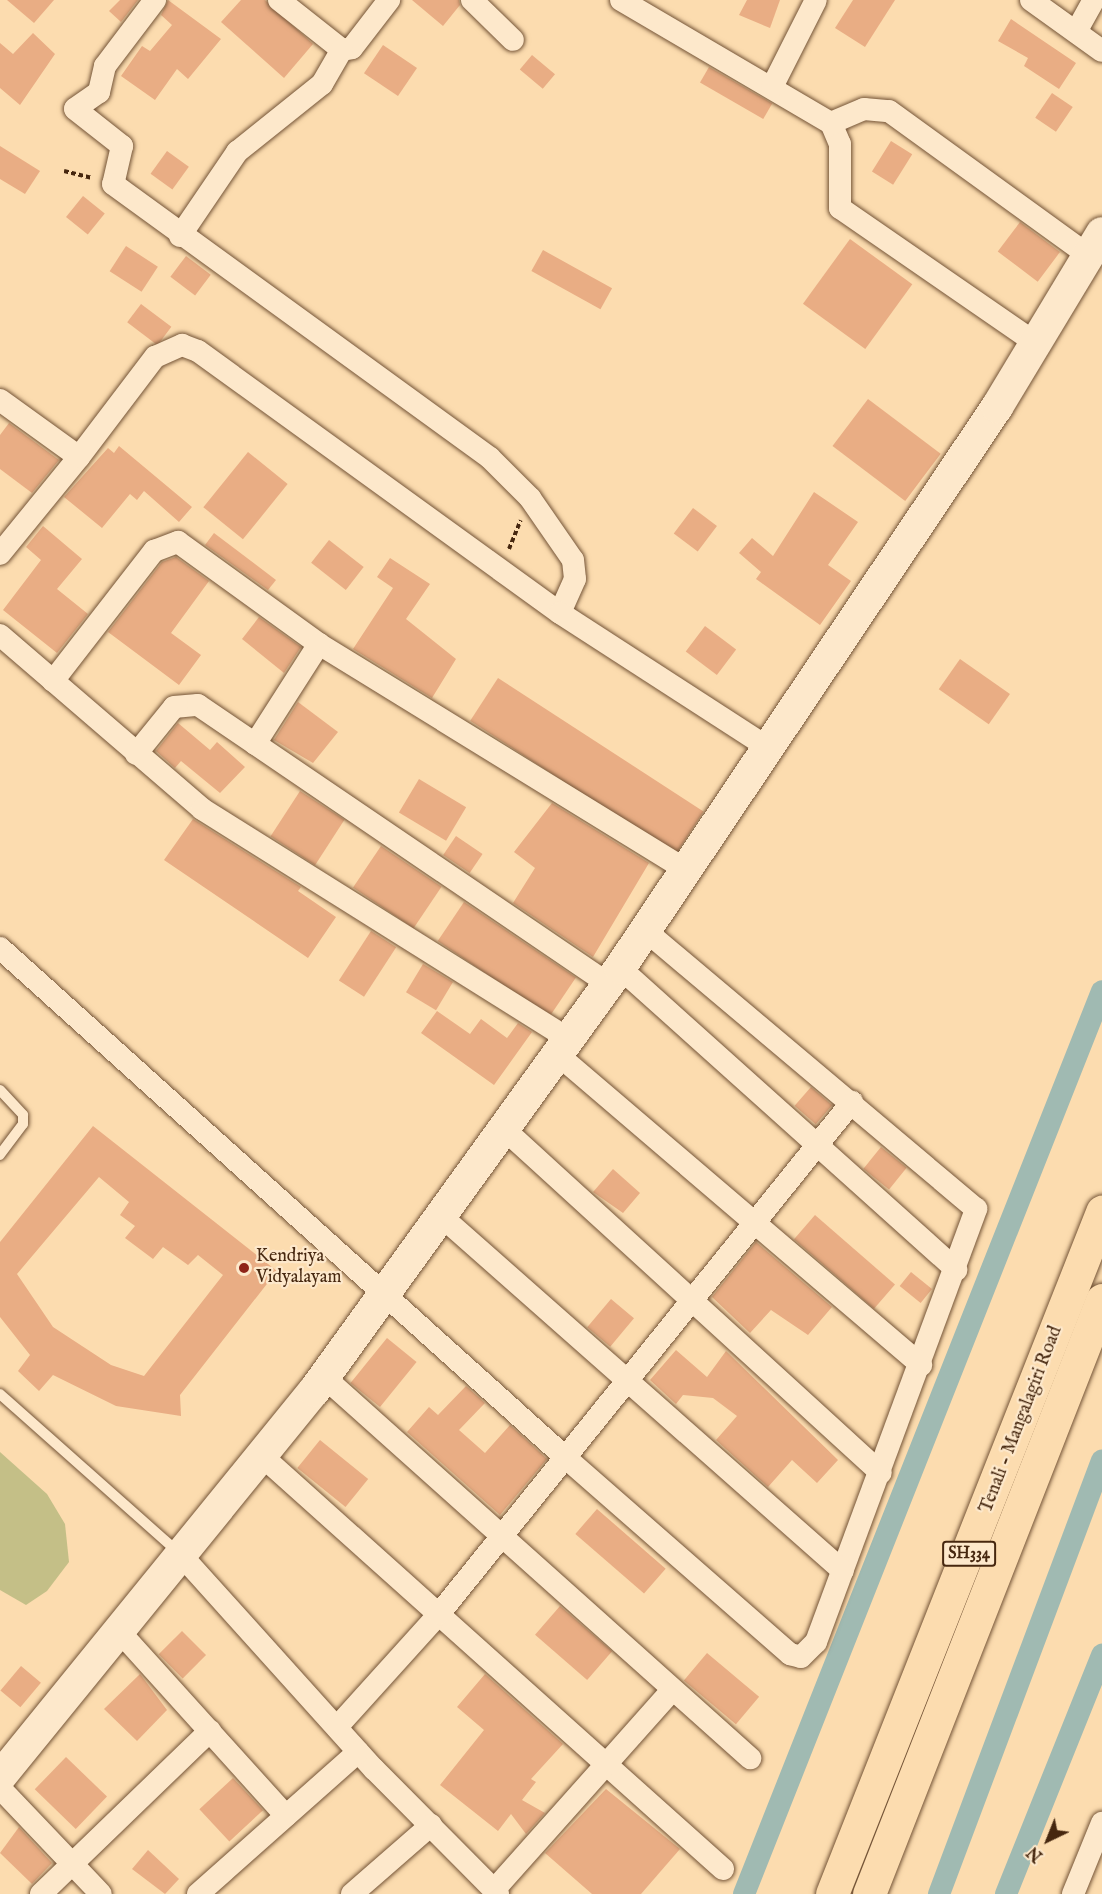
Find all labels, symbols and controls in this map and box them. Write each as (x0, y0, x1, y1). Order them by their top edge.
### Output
place label: Kendriya Vidyalayam (256, 1247, 341, 1290)
marker: Kendriya Vidyalayam (237, 1261, 251, 1275)
street label: Tenali - Mangalagiri Road (976, 1324, 1068, 1516)
road number: SH334 (942, 1541, 996, 1567)
north arrow (1018, 1810, 1078, 1870)
text: N (1024, 1841, 1048, 1865)

